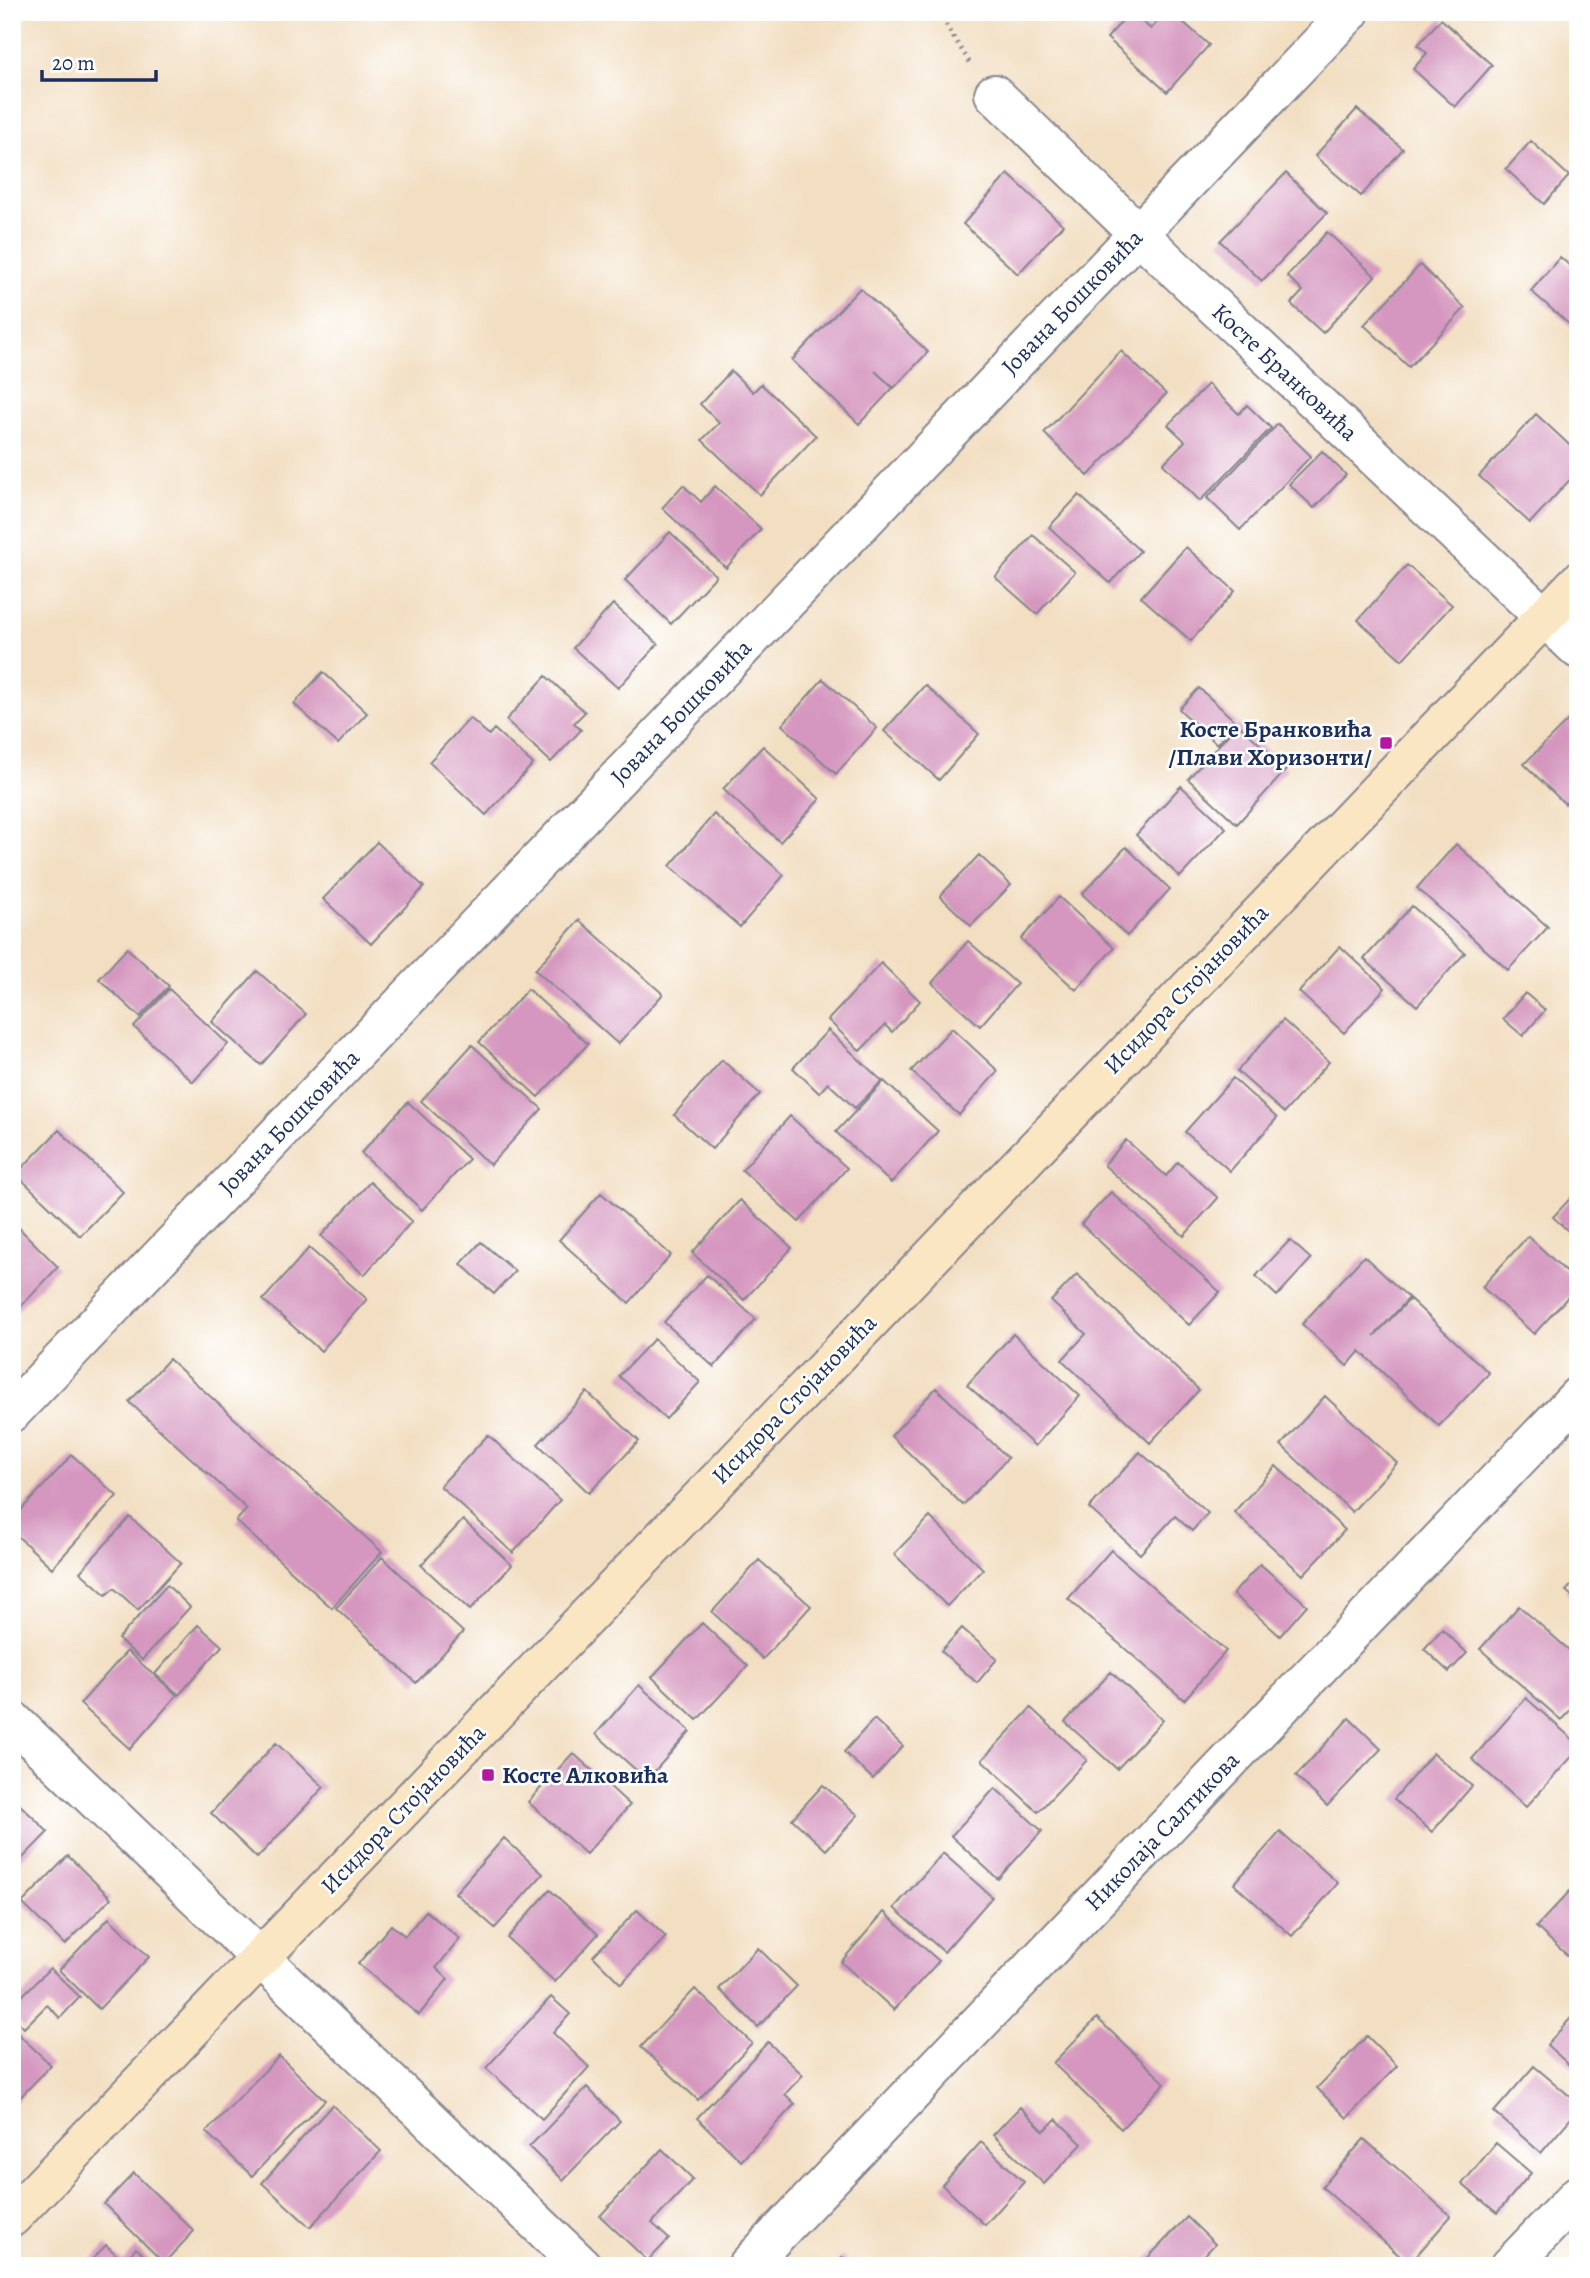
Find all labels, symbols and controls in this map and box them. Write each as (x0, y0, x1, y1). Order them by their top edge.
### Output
scale bar (42, 38, 156, 82)
text: 20 m (52, 49, 95, 77)
street label: Јована Бошковића (994, 222, 1150, 382)
street label: Косте Бранковића (1205, 296, 1365, 448)
street label: Јована Бошковића (603, 632, 759, 792)
place label: Косте Бранковића /Плави Хоризонти/ (1168, 713, 1373, 773)
marker: Косте Бранковића /Плави Хоризонти/ (1378, 735, 1394, 751)
street label: Исидора Стојановића (1096, 897, 1276, 1081)
street label: Јована Бошковића (211, 1042, 367, 1202)
street label: Исидора Стојановића (704, 1307, 884, 1491)
street label: Исидора Стојановића (313, 1717, 493, 1901)
street label: Николаја Салтикова (1077, 1744, 1247, 1918)
place label: Косте Алковића (502, 1759, 669, 1791)
marker: Косте Алковића (480, 1767, 496, 1783)

